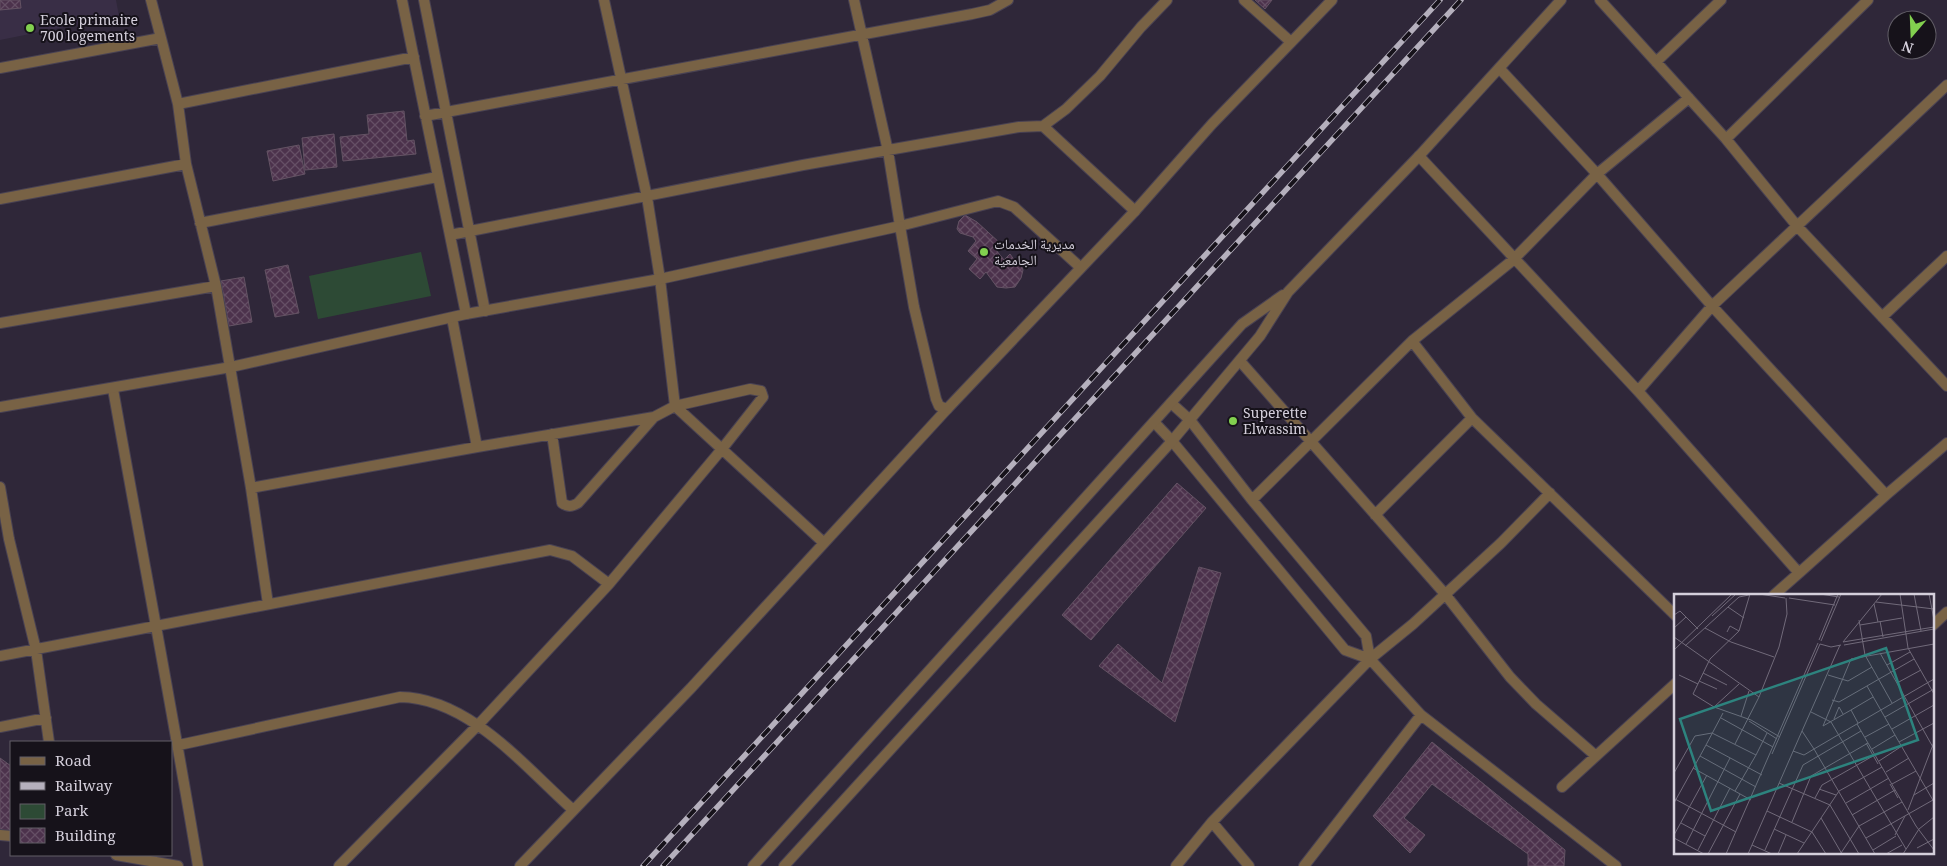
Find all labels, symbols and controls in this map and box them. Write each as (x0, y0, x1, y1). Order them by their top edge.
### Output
place label: Ecole primaire 700 logements (40, 10, 138, 50)
north arrow (1887, 10, 1937, 60)
marker: Ecole primaire 700 logements (24, 22, 36, 34)
text: N (1899, 32, 1918, 59)
place label: مديرية الخدمات الجامعية (994, 234, 1075, 274)
marker: مديرية الخدمات الجامعية (978, 246, 990, 258)
place label: Superette Elwassim (1243, 403, 1307, 443)
marker: Superette Elwassim (1227, 415, 1239, 427)
inset map (1674, 594, 1934, 854)
legend (10, 741, 172, 856)
text: Road (55, 750, 91, 776)
text: Railway (55, 775, 113, 801)
text: Park (55, 800, 89, 826)
text: Building (55, 825, 116, 851)

